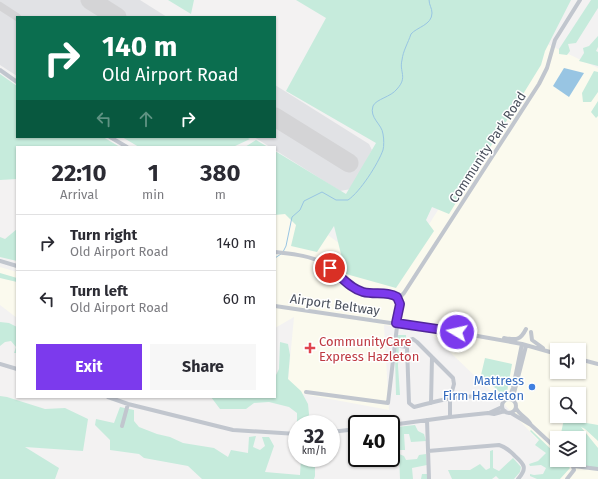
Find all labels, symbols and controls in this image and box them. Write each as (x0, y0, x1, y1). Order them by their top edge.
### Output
text: 140 m (102, 30, 178, 63)
icon: right (36, 32, 88, 84)
text: Old Airport Road (102, 64, 238, 86)
street label: Community Park Road (446, 89, 529, 206)
icon: left (93, 108, 115, 130)
icon: ahead (135, 108, 157, 130)
icon: right (177, 108, 199, 130)
text: 22:10 (52, 159, 106, 187)
text: 1 (148, 159, 159, 187)
text: 380 (200, 159, 240, 187)
text: Arrival (60, 187, 98, 202)
text: min (142, 187, 164, 202)
text: m (215, 187, 226, 202)
text: Turn right (70, 226, 137, 244)
icon: right (36, 232, 58, 254)
text: 140 m (216, 234, 256, 252)
text: Old Airport Road (70, 244, 169, 259)
pin (313, 251, 347, 285)
icon: arrive (319, 257, 341, 279)
text: Turn left (70, 282, 128, 300)
icon: left (36, 288, 58, 310)
text: 60 m (223, 290, 256, 308)
street label: Airport Beltway (289, 291, 381, 318)
text: Old Airport Road (70, 300, 169, 315)
position arrow (436, 311, 478, 353)
place label: CommunityCare Express Hazleton (319, 334, 419, 364)
marker: CommunityCare Express Hazleton (304, 342, 316, 354)
map controls (550, 343, 586, 467)
button: sound (550, 343, 586, 379)
button: Exit (36, 344, 142, 390)
button: Share (150, 344, 256, 390)
place label: Mattress Firm Hazleton (443, 373, 524, 403)
marker: Mattress Firm Hazleton (527, 382, 537, 392)
button: search (550, 387, 586, 423)
speed limit sign: 40 (348, 415, 400, 467)
text: 32 (304, 424, 324, 448)
button: layers (550, 431, 586, 467)
text: km/h (302, 445, 326, 457)

